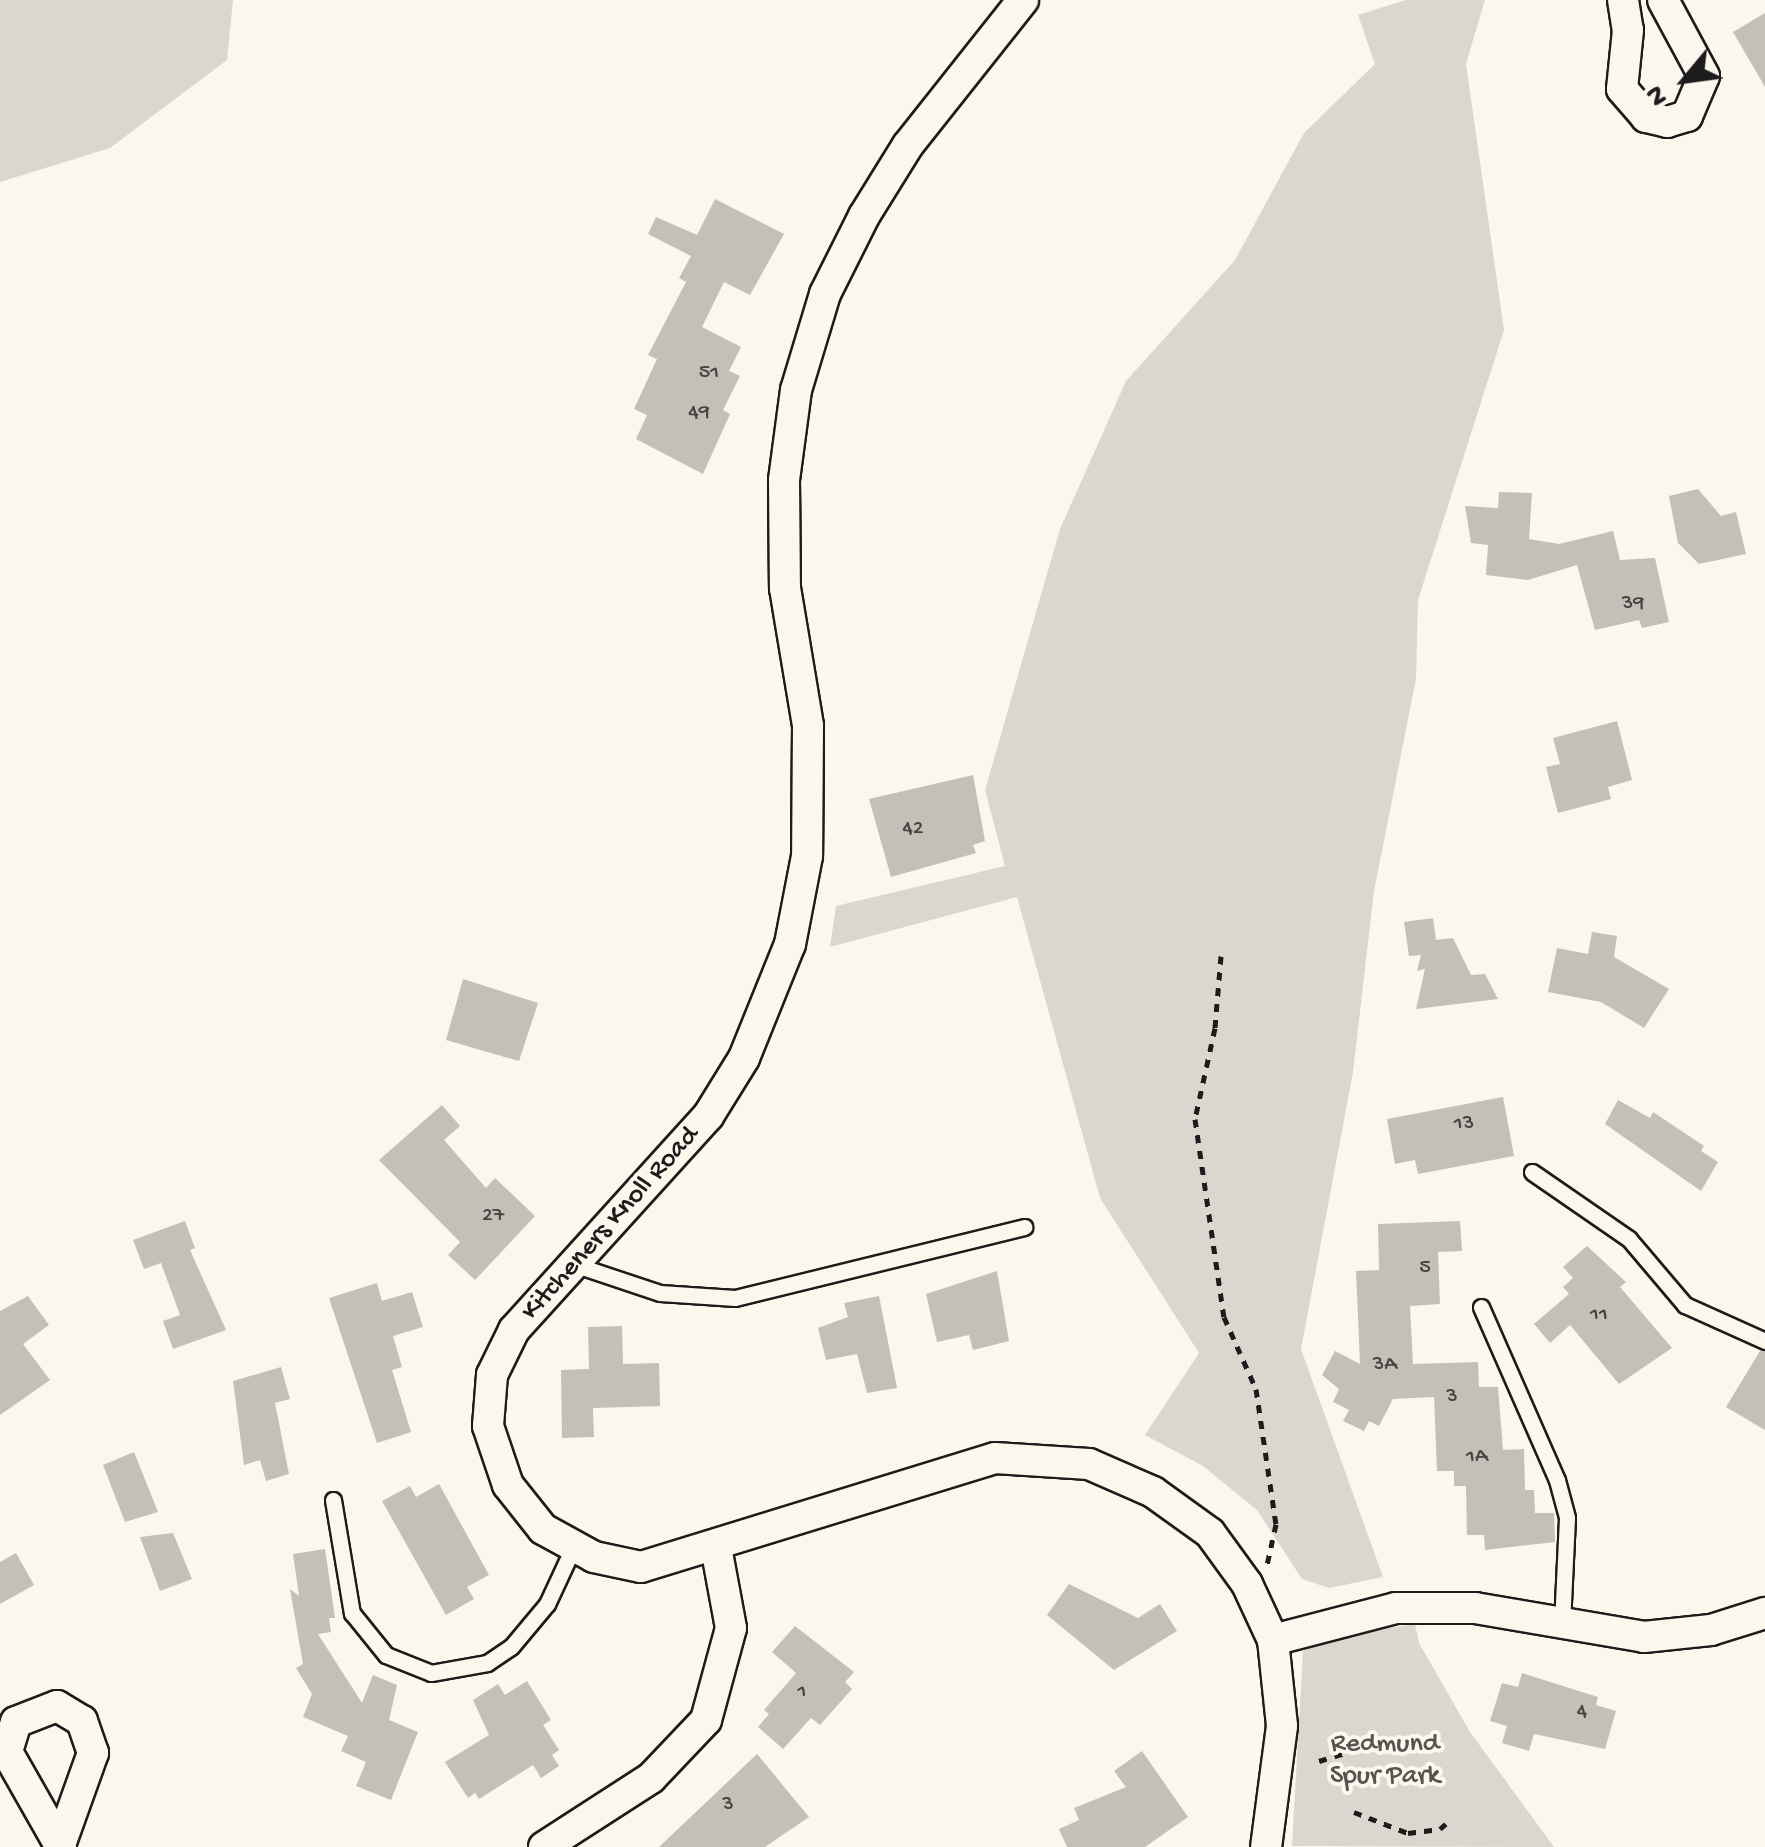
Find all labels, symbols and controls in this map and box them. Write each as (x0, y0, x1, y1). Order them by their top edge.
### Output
north arrow (1635, 30, 1735, 130)
text: N (1639, 79, 1677, 111)
house number: 51 (699, 361, 719, 387)
house number: 49 (688, 401, 710, 427)
house number: 39 (1622, 592, 1644, 618)
house number: 42 (902, 817, 924, 843)
house number: 13 (1454, 1112, 1474, 1138)
street label: Kitcheners Knoll Road (515, 1120, 707, 1328)
house number: 27 (482, 1204, 504, 1230)
house number: 5 (1419, 1256, 1431, 1282)
house number: 11 (1590, 1303, 1608, 1329)
house number: 3A (1373, 1353, 1397, 1379)
house number: 3 (1446, 1385, 1458, 1411)
house number: 1A (1466, 1445, 1488, 1471)
house number: 1 (798, 1680, 806, 1706)
house number: 4 (1577, 1700, 1587, 1726)
park label: Redmund Spur Park (1330, 1728, 1440, 1794)
house number: 3 (722, 1793, 734, 1819)

